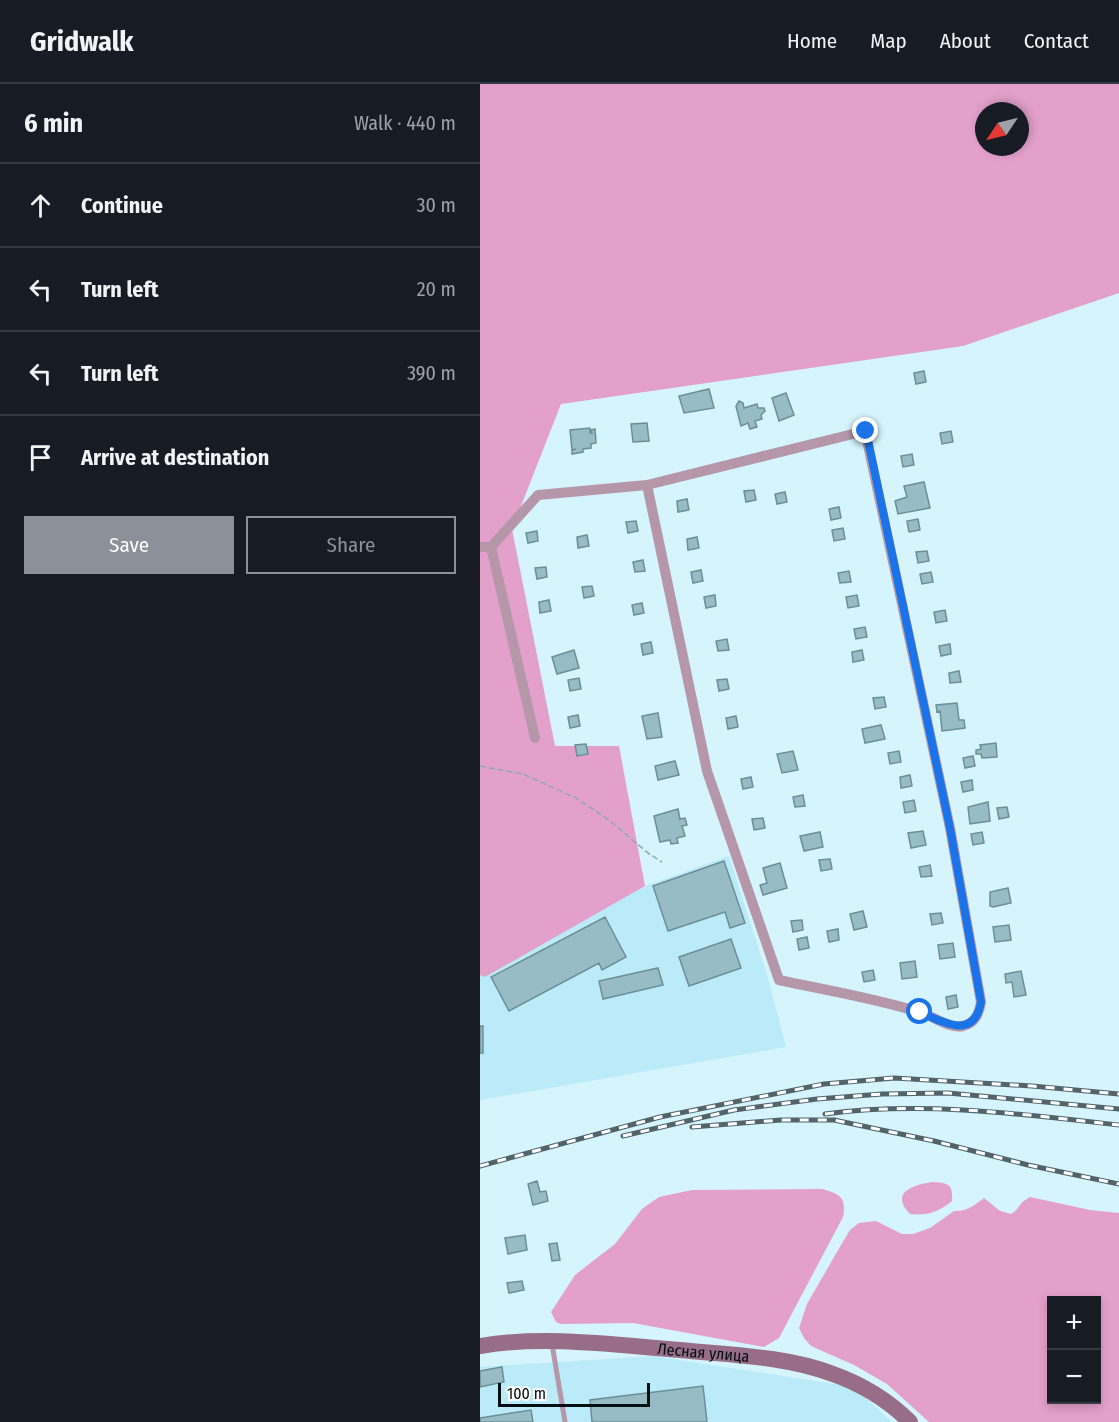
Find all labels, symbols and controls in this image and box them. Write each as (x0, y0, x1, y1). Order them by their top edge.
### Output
text: Gridwalk (30, 25, 134, 58)
text: Home (787, 28, 837, 54)
text: Map (870, 28, 907, 54)
text: About (940, 28, 991, 54)
text: Contact (1024, 28, 1089, 54)
north arrow (975, 102, 1029, 156)
text: 6 min (24, 108, 83, 139)
text: Walk · 440 m (354, 111, 456, 135)
icon: ahead (24, 189, 57, 222)
text: Continue (81, 192, 163, 219)
text: 30 m (416, 193, 456, 217)
icon: left (24, 273, 57, 306)
text: Turn left (81, 276, 159, 303)
text: 20 m (417, 277, 456, 301)
icon: left (24, 357, 57, 390)
text: Turn left (81, 360, 159, 387)
text: 390 m (407, 361, 456, 385)
route end (852, 417, 878, 443)
icon: arrive (24, 441, 57, 474)
text: Arrive at destination (81, 444, 269, 471)
button: Save (24, 516, 234, 574)
button: Share (246, 516, 456, 574)
route start (906, 998, 932, 1024)
map controls (1047, 1296, 1101, 1404)
button: + (1047, 1296, 1101, 1350)
street label: Лесная улица (657, 1339, 750, 1366)
button: − (1047, 1350, 1101, 1404)
scale bar (498, 1380, 650, 1408)
text: 100 m (507, 1384, 546, 1403)

